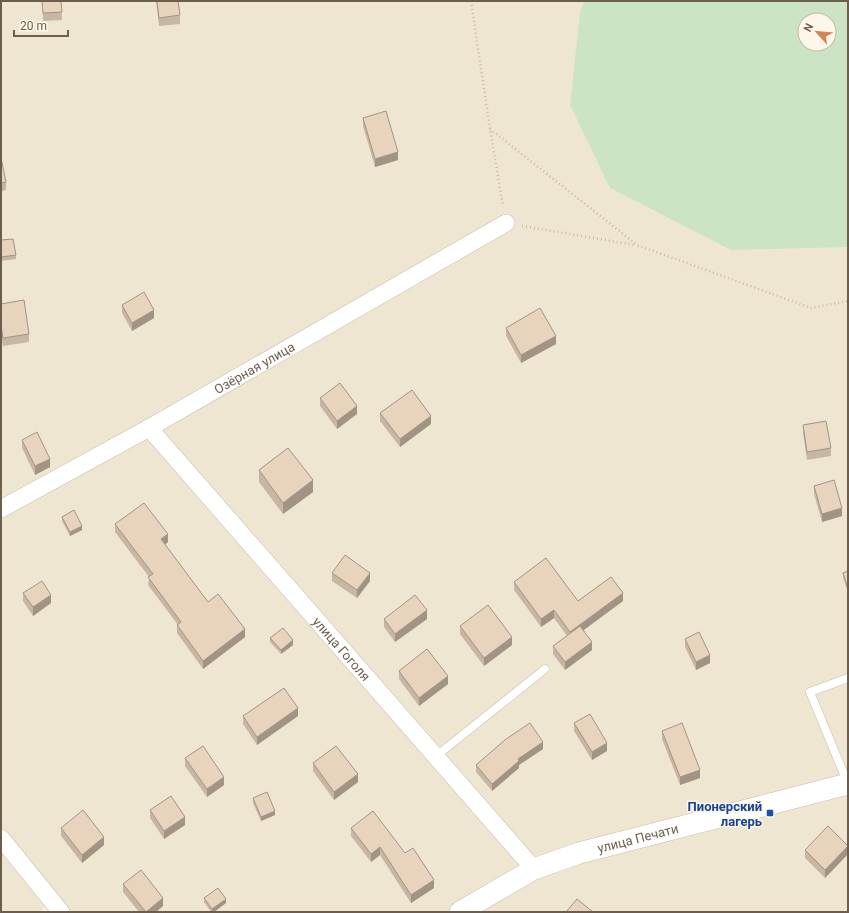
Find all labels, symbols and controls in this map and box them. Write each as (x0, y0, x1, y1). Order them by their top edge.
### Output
scale bar (14, 12, 68, 38)
north arrow (797, 12, 837, 52)
text: 20 m (20, 19, 47, 33)
text: N (801, 21, 816, 34)
street label: Озёрная улица (211, 339, 297, 397)
street label: улица Гоголя (310, 614, 374, 684)
place label: Пионерский лагерь (688, 799, 762, 829)
marker: Пионерский лагерь (765, 808, 775, 818)
street label: улица Печати (596, 820, 680, 856)

